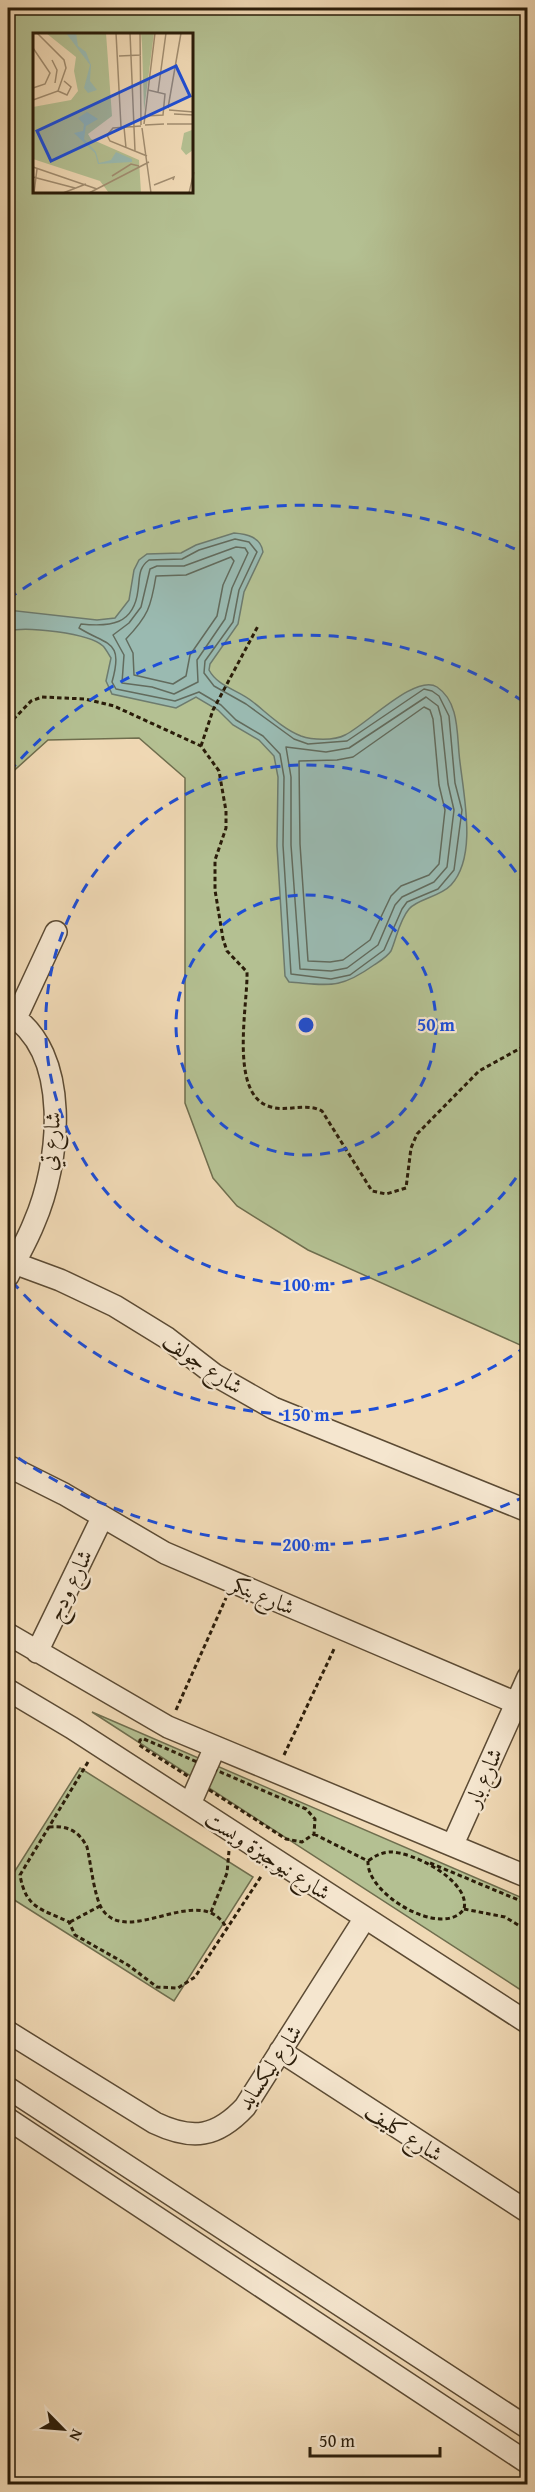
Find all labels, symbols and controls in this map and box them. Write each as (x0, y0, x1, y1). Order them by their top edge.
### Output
inset map (33, 33, 194, 194)
text: 50 m (417, 1011, 456, 1038)
centre of rings (296, 1015, 316, 1035)
street label: شارع تي (31, 1110, 72, 1172)
text: 100 m (282, 1271, 330, 1298)
street label: شارع جولف (155, 1324, 250, 1404)
text: 150 m (282, 1401, 330, 1428)
text: 200 m (282, 1531, 330, 1558)
street label: شارع ودج (38, 1544, 104, 1628)
street label: شارع بنكر (223, 1566, 300, 1626)
street label: شارع بار (455, 1743, 513, 1814)
street label: شارع نيوجيزة ويست (197, 1802, 337, 1910)
street label: شارع ليكسايد (229, 2018, 312, 2118)
street label: شارع كليف (357, 2095, 449, 2172)
north arrow (33, 2399, 93, 2459)
scale bar (310, 2420, 440, 2458)
text: N (63, 2425, 90, 2446)
text: 50 m (319, 2427, 355, 2454)

